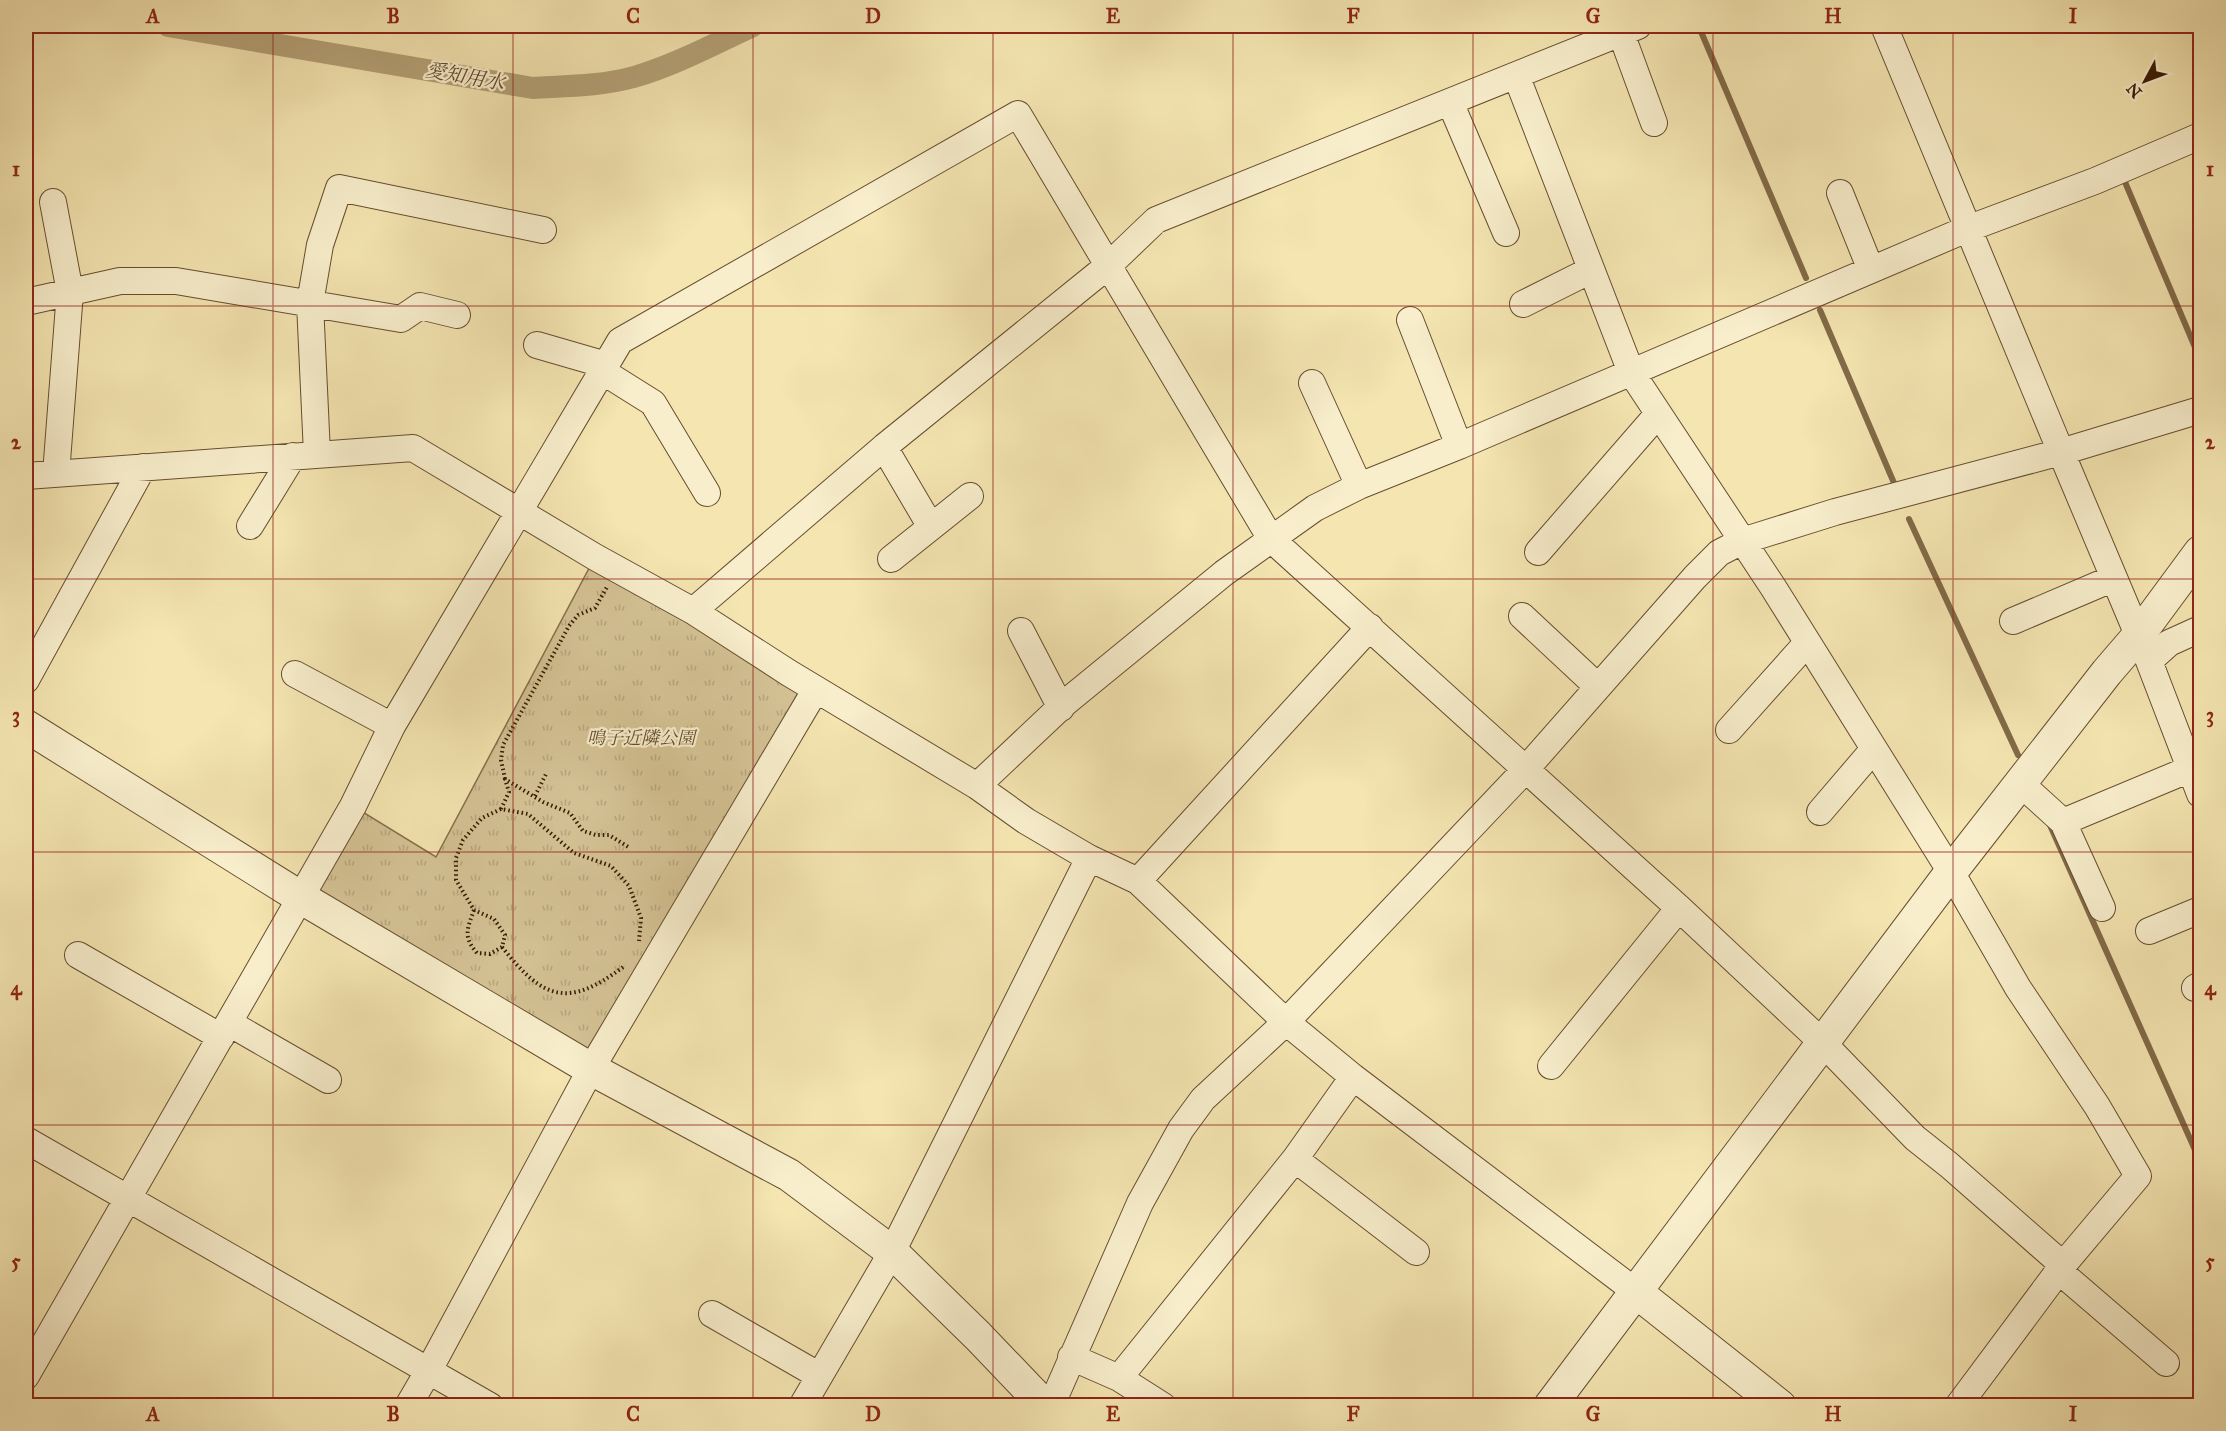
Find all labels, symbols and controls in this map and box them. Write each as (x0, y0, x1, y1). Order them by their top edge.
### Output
text: A (144, 4, 160, 28)
text: B (386, 4, 400, 28)
text: C (626, 4, 640, 28)
text: D (865, 4, 881, 28)
text: E (1106, 4, 1121, 28)
text: F (1346, 4, 1360, 28)
text: G (1586, 4, 1601, 28)
text: H (1824, 4, 1842, 28)
text: I (2069, 4, 2078, 28)
north arrow (2115, 51, 2175, 111)
water label: 愛知用水 (424, 57, 508, 95)
text: N (2122, 79, 2146, 102)
text: 1 (12, 157, 20, 181)
text: 1 (2206, 157, 2214, 181)
text: 2 (11, 430, 22, 454)
text: 2 (2205, 430, 2216, 454)
text: 3 (12, 703, 20, 728)
text: 3 (2206, 703, 2214, 728)
park label: 鳴子近隣公園 (587, 727, 698, 749)
text: 4 (10, 976, 22, 1001)
text: 4 (2204, 976, 2216, 1001)
text: 5 (11, 1249, 21, 1273)
text: 5 (2205, 1249, 2215, 1273)
text: A (144, 1402, 160, 1426)
text: B (386, 1402, 400, 1426)
text: C (626, 1402, 640, 1426)
text: D (865, 1402, 881, 1426)
text: E (1106, 1402, 1121, 1426)
text: F (1346, 1402, 1360, 1426)
text: G (1586, 1402, 1601, 1426)
text: H (1824, 1402, 1842, 1426)
text: I (2069, 1402, 2078, 1426)

